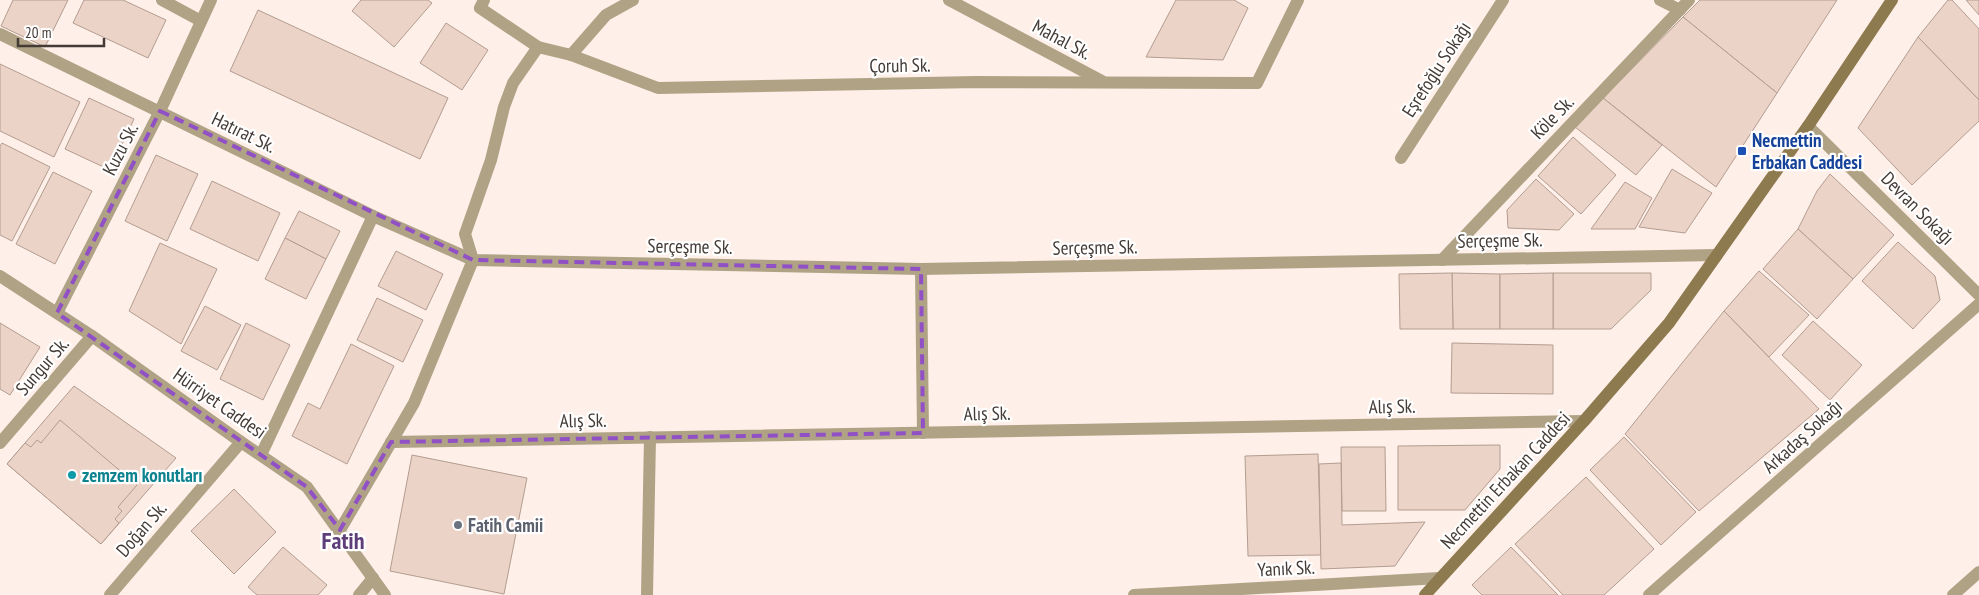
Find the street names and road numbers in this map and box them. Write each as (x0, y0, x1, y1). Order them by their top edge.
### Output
street label: Mahal Sk. (1029, 14, 1095, 64)
street label: Eşrefoğlu Sokağı (1396, 17, 1476, 121)
street label: Çoruh Sk. (869, 52, 931, 78)
street label: Köle Sk. (1525, 90, 1579, 144)
street label: Hatırat Sk. (208, 106, 280, 158)
street label: Kuzu Sk. (97, 119, 143, 179)
street label: Devran Sokağı (1876, 166, 1960, 250)
street label: Serçeşme Sk. (1457, 227, 1543, 253)
street label: Serçeşme Sk. (647, 233, 733, 259)
street label: Serçeşme Sk. (1052, 234, 1138, 260)
street label: Sungur Sk. (10, 332, 74, 400)
street label: Hürriyet Caddesi (169, 362, 271, 444)
street label: Alış Sk. (1368, 394, 1416, 418)
street label: Arkadaş Sokağı (1757, 394, 1847, 478)
street label: Alış Sk. (963, 401, 1011, 425)
street label: Necmettin Erbakan Caddesi (1435, 406, 1575, 554)
street label: Alış Sk. (559, 408, 607, 432)
street label: Doğan Sk. (111, 497, 171, 561)
street label: Yanık Sk. (1257, 555, 1315, 581)

